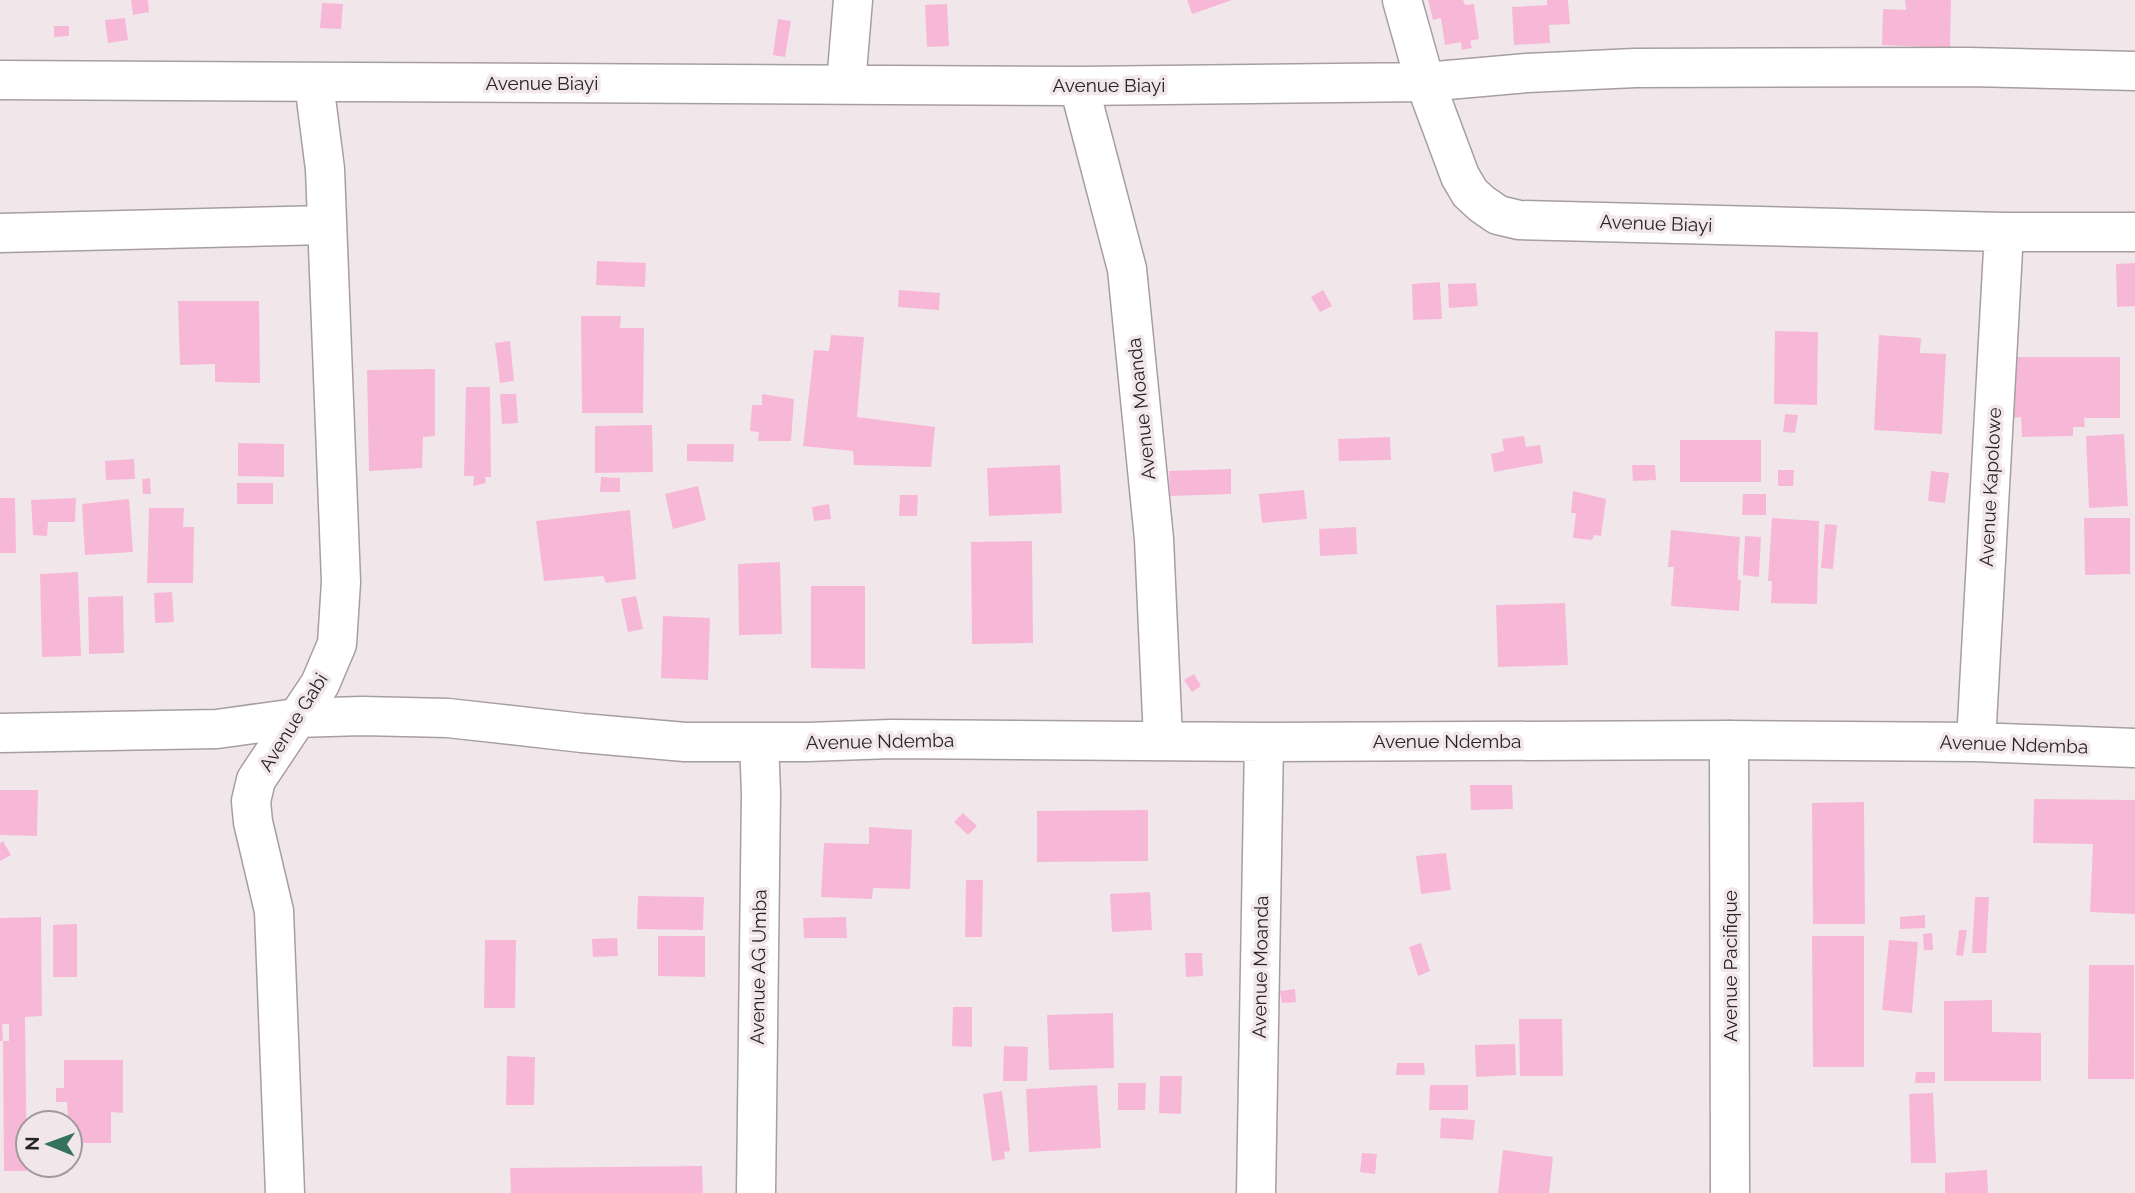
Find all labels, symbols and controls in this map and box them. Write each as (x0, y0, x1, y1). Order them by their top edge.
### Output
street label: Avenue Biayi (486, 72, 598, 94)
street label: Avenue Biayi (1053, 74, 1165, 96)
street label: Avenue Biayi (1599, 210, 1713, 236)
street label: Avenue Moanda (1123, 337, 1159, 481)
street label: Avenue Kapolowe (1975, 407, 2005, 567)
street label: Avenue Gabi (254, 669, 332, 775)
street label: Avenue Ndemba (806, 729, 954, 753)
street label: Avenue Ndemba (1373, 730, 1521, 752)
street label: Avenue Ndemba (1939, 730, 2089, 758)
street label: Avenue AG Umba (746, 889, 770, 1045)
street label: Avenue Pacifique (1719, 890, 1741, 1042)
street label: Avenue Moanda (1248, 895, 1272, 1039)
north arrow (14, 1109, 84, 1179)
text: N (21, 1136, 43, 1151)

